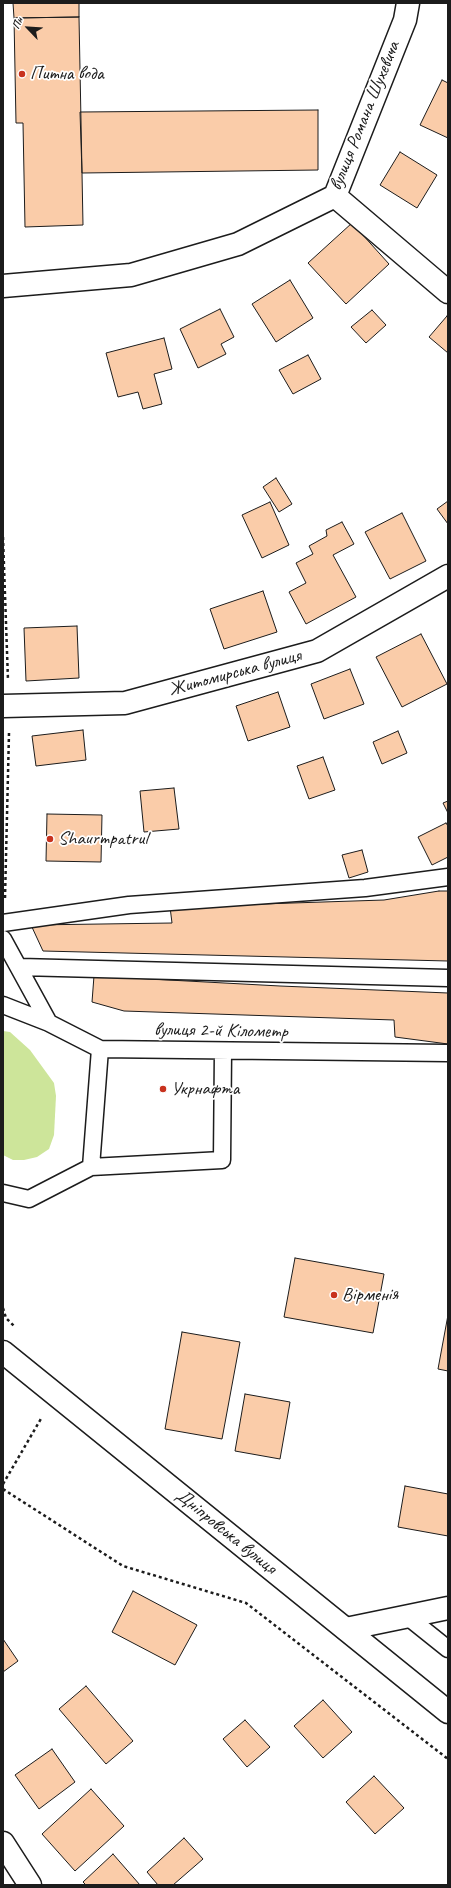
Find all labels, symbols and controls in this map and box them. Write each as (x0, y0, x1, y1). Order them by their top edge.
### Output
north arrow (8, 8, 48, 48)
text: Пн (8, 15, 26, 31)
street label: вулиця Романа Шухевича (325, 38, 405, 194)
place label: Питна вода (30, 63, 104, 85)
marker: Питна вода (17, 69, 27, 79)
street label: Житомирська вулиця (166, 644, 304, 702)
place label: Shaurmpatrul (58, 828, 148, 850)
marker: Shaurmpatrul (45, 834, 55, 844)
street label: вулиця 2-й Кілометр (154, 1018, 288, 1044)
place label: Укрнафта (171, 1078, 239, 1100)
marker: Укрнафта (158, 1084, 168, 1094)
place label: Вірменія (342, 1284, 398, 1306)
marker: Вірменія (329, 1290, 339, 1300)
street label: Дніпровська вулиця (171, 1484, 281, 1580)

